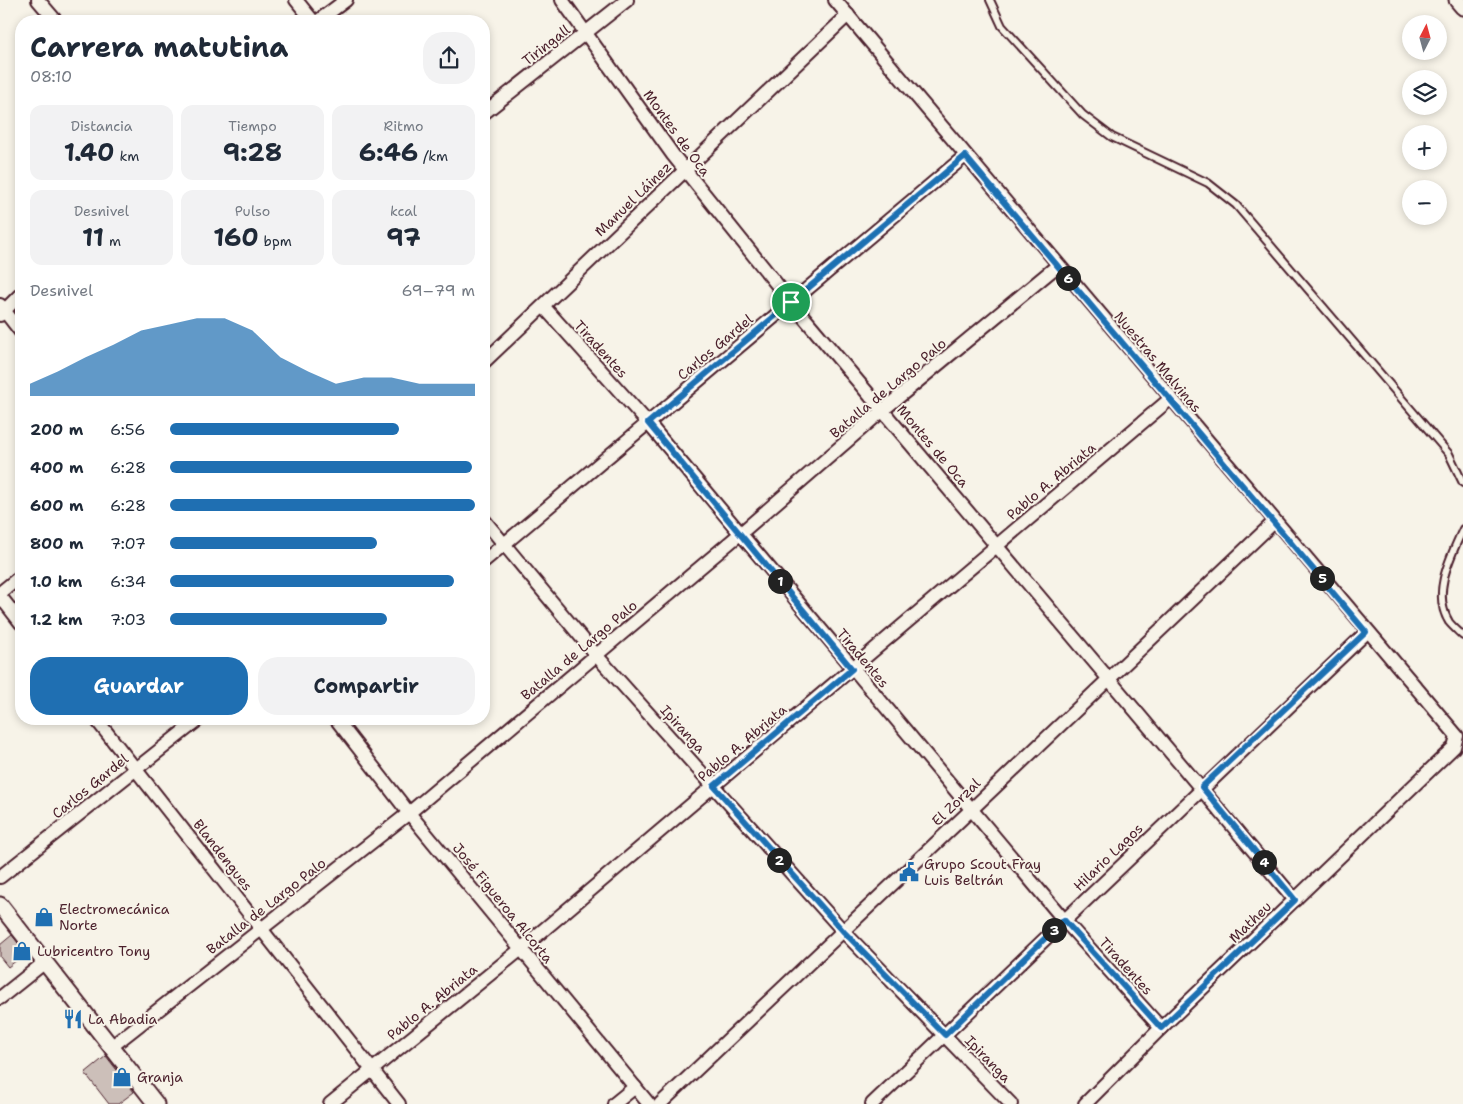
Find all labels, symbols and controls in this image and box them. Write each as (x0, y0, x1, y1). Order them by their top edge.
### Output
north arrow (1402, 15, 1448, 60)
map controls (1402, 15, 1447, 225)
street label: Tiringall (518, 20, 574, 69)
text: Carrera matutina (30, 28, 288, 66)
button: share (423, 32, 475, 84)
text: 08:10 (30, 66, 72, 87)
button: layers (1402, 70, 1447, 115)
street label: Montes de Oca (640, 86, 715, 180)
text: Distancia (71, 117, 132, 135)
text: Tiempo (228, 117, 277, 135)
text: Ritmo (384, 117, 423, 135)
button: + (1402, 125, 1447, 170)
text: 1.40 (64, 135, 115, 169)
text: 9:28 (223, 135, 282, 169)
text: 6:46 (359, 135, 418, 169)
text: km (115, 147, 139, 165)
text: /km (418, 147, 448, 165)
street label: Manuel Láinez (591, 158, 675, 240)
button: − (1402, 180, 1447, 225)
text: Desnivel (74, 202, 129, 220)
text: Pulso (235, 202, 270, 220)
text: kcal (390, 202, 417, 220)
text: 11 (82, 220, 104, 254)
text: 160 (213, 220, 259, 254)
text: 97 (386, 220, 421, 254)
text: m (104, 232, 121, 250)
text: bpm (259, 232, 292, 250)
pin: 6 (1056, 266, 1080, 290)
text: 6 (1064, 269, 1073, 287)
text: Desnivel (30, 280, 93, 301)
text: 69–79 m (402, 280, 475, 301)
pin (770, 281, 812, 323)
icon: arrive (777, 288, 805, 316)
street label: Nuestras Malvinas (1110, 308, 1206, 416)
street label: Carlos Gardel (674, 310, 757, 384)
street label: Tiradentes (570, 316, 632, 382)
street label: Batalla de Largo Palo (826, 334, 950, 442)
street label: Montes de Oca (893, 401, 973, 491)
text: 200 m (30, 419, 83, 440)
text: 6:56 (110, 419, 145, 440)
street label: Pablo A. Abriata (1003, 438, 1099, 524)
text: 400 m (30, 457, 84, 478)
text: 6:28 (110, 457, 146, 478)
text: 600 m (30, 495, 84, 516)
text: 6:28 (110, 495, 146, 516)
text: 800 m (30, 533, 84, 554)
text: 7:07 (110, 533, 146, 554)
pin: 5 (1310, 566, 1334, 590)
pin: 1 (768, 568, 792, 594)
text: 5 (1318, 569, 1327, 587)
text: 1.0 km (30, 571, 82, 592)
text: 6:34 (110, 571, 146, 592)
text: 1 (777, 572, 784, 590)
street label: Batalla de Largo Palo (517, 596, 641, 704)
text: 1.2 km (30, 609, 83, 630)
text: 7:03 (110, 609, 146, 630)
street label: Tiradentes (833, 625, 893, 691)
button: Guardar (30, 657, 248, 715)
button: Compartir (258, 657, 475, 715)
street label: Pablo A. Abriata (694, 700, 790, 786)
street label: Ipiranga (657, 701, 710, 757)
street label: Carlos Gardel (48, 749, 132, 822)
street label: El Zorzal (928, 774, 985, 830)
street label: Blandengues (189, 816, 257, 895)
street label: Hilario Lagos (1070, 819, 1146, 895)
street label: José Figueroa Alcorta (449, 839, 557, 967)
pin: 2 (766, 848, 792, 872)
pin: 4 (1252, 850, 1276, 874)
text: 2 (775, 851, 784, 869)
text: 4 (1260, 853, 1269, 871)
street label: Batalla de Largo Palo (203, 854, 329, 958)
place label: Grupo Scout Fray Luis Beltrán (924, 855, 1041, 889)
public building icon: Grupo Scout Fray Luis Beltrán (898, 861, 920, 883)
street label: Matheu (1225, 897, 1275, 947)
place label: Electromecánica Norte (59, 900, 170, 934)
shop icon: Electromecánica Norte (33, 906, 55, 928)
pin: 3 (1042, 918, 1066, 942)
text: 3 (1050, 921, 1059, 939)
street label: Tiradentes (1095, 933, 1157, 999)
shop icon: Lubricentro Tony (11, 940, 33, 962)
place label: Lubricentro Tony (37, 942, 150, 960)
street label: Pablo A. Abriata (383, 960, 481, 1044)
restaurant icon: La Abadia (62, 1008, 84, 1030)
place label: La Abadia (88, 1010, 157, 1028)
street label: Ipiranga (961, 1032, 1015, 1087)
shop icon: Granja (111, 1066, 133, 1088)
place label: Granja (137, 1068, 183, 1086)

